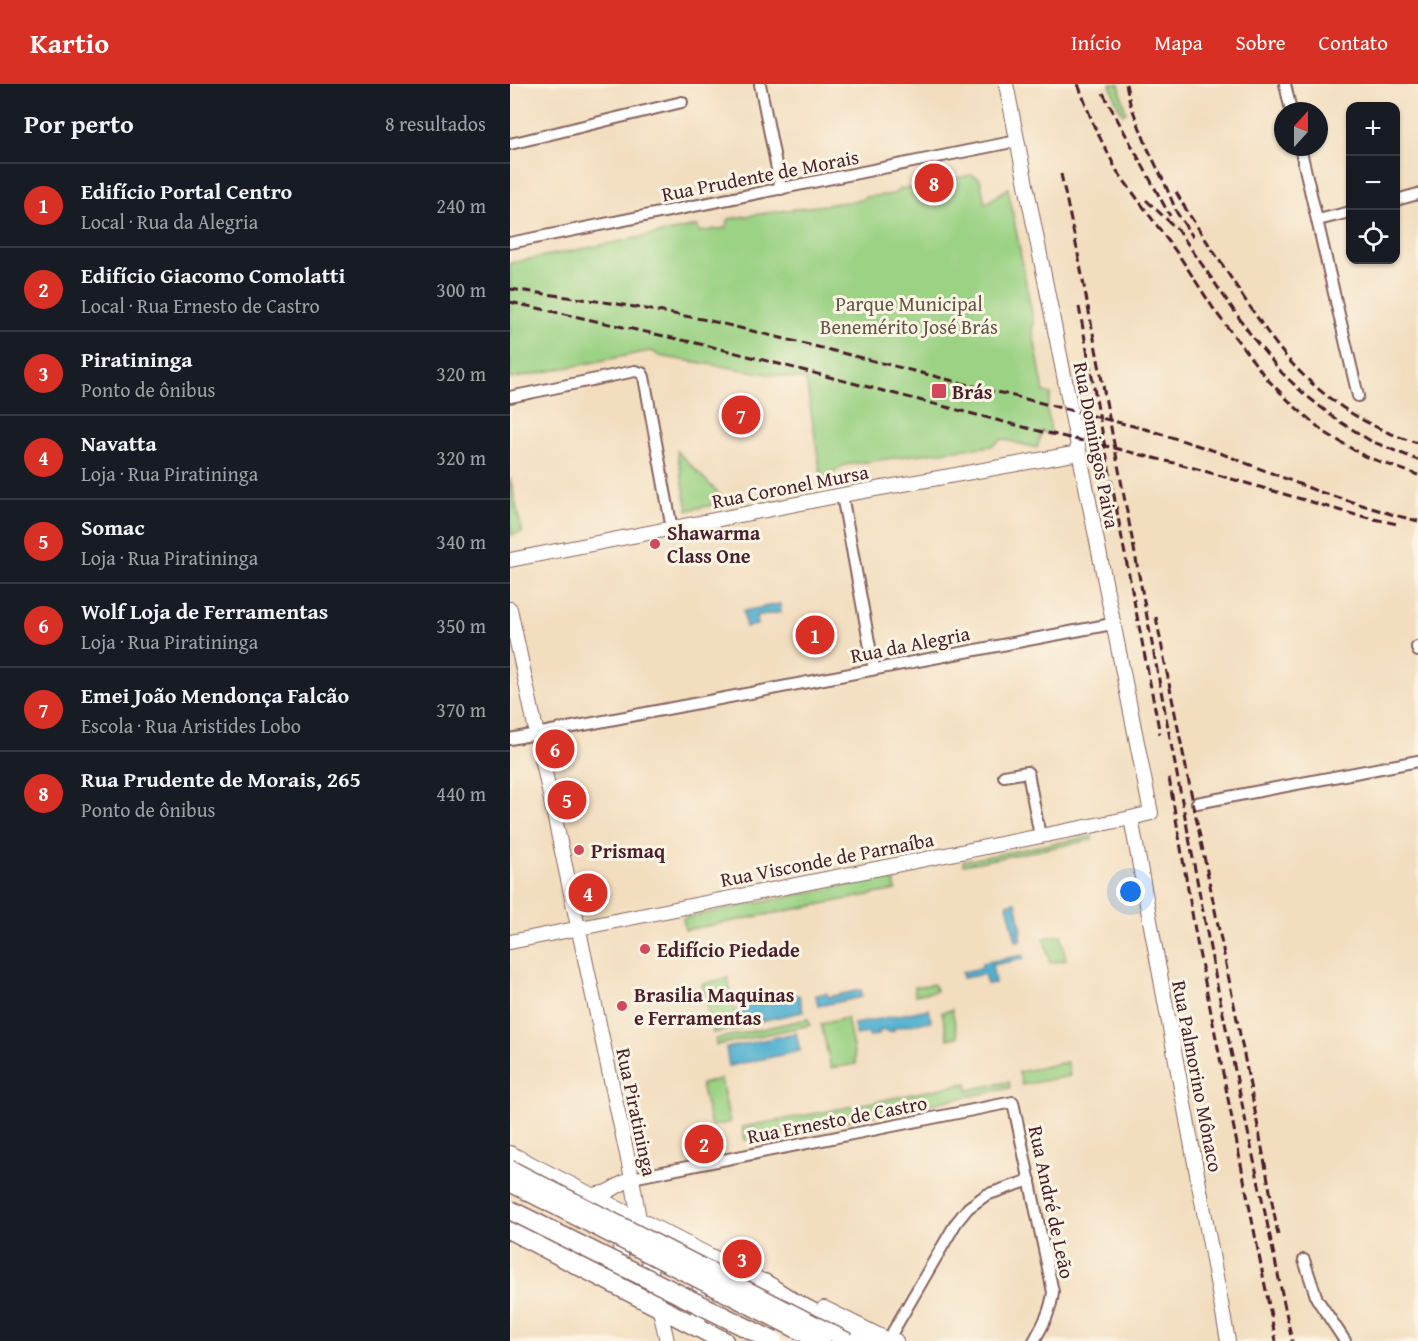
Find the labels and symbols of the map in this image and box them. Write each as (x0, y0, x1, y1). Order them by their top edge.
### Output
north arrow (1274, 102, 1328, 156)
street label: Rua Prudente de Morais (659, 142, 861, 208)
pin: 8 (914, 160, 954, 206)
park label: Parque Municipal Benemérito José Brás (820, 289, 998, 341)
street label: Rua Domingos Paiva (1067, 359, 1127, 531)
place label: Brás (952, 377, 992, 406)
marker: Brás (930, 382, 948, 400)
pin: 7 (722, 392, 760, 438)
street label: Rua Coronel Mursa (709, 457, 871, 515)
place label: Shawarma Class One (667, 518, 761, 570)
marker: Shawarma Class One (648, 537, 662, 551)
pin: 1 (796, 612, 834, 658)
street label: Rua da Alegria (848, 618, 973, 670)
pin: 6 (536, 726, 574, 772)
pin: 5 (548, 778, 586, 822)
street label: Rua Visconde de Parnaíba (718, 824, 937, 894)
place label: Prismaq (591, 836, 666, 865)
marker: Prismaq (572, 843, 586, 857)
pin: 4 (568, 870, 608, 916)
your location (1116, 877, 1145, 906)
place label: Edifício Piedade (657, 935, 800, 964)
marker: Edifício Piedade (638, 942, 652, 956)
street label: Rua Palmorino Mônaco (1165, 978, 1231, 1174)
place label: Brasilia Maquinas e Ferramentas (634, 980, 794, 1032)
marker: Brasilia Maquinas e Ferramentas (615, 999, 629, 1013)
street label: Rua Piratininga (609, 1045, 665, 1179)
street label: Rua Ernesto de Castro (745, 1087, 929, 1151)
pin: 2 (684, 1122, 724, 1166)
street label: Rua André de Leão (1022, 1123, 1082, 1281)
pin: 3 (722, 1236, 762, 1282)

